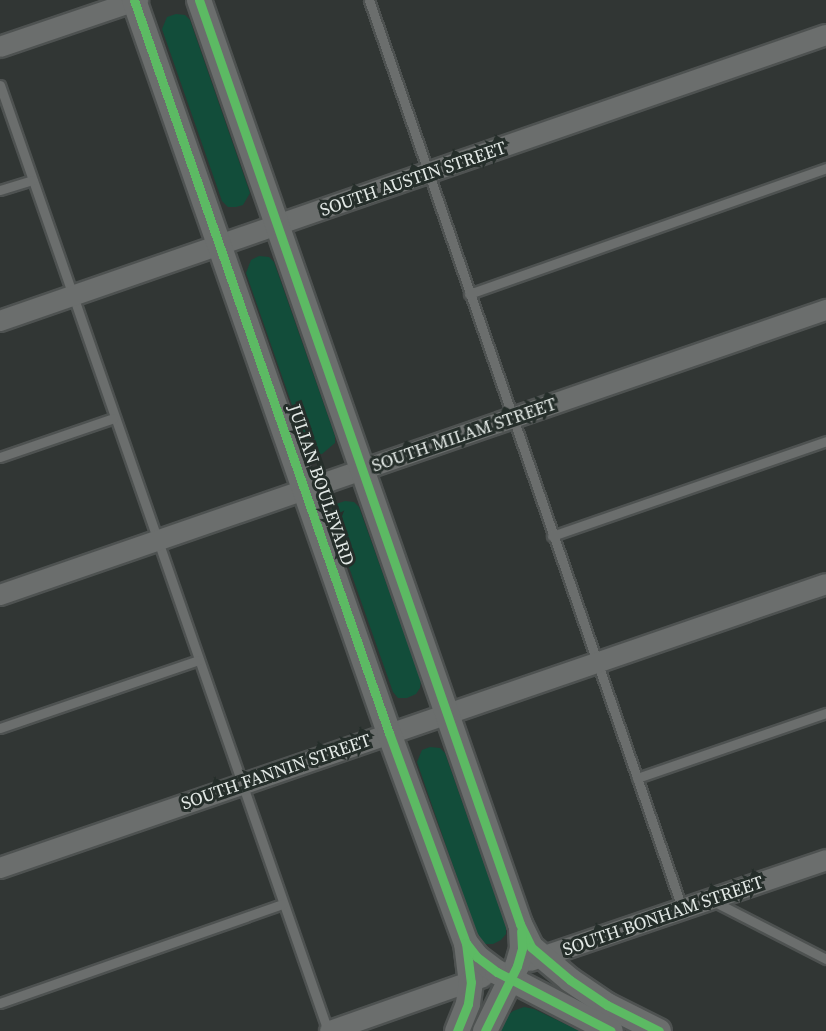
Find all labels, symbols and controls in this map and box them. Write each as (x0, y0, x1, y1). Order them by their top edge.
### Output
street label: SOUTH AUSTIN STREET (317, 137, 509, 221)
street label: SOUTH MILAM STREET (369, 393, 559, 477)
street label: JULIAN BOULEVARD (283, 402, 359, 568)
street label: SOUTH FANNIN STREET (178, 729, 374, 815)
street label: SOUTH BONHAM STREET (560, 871, 766, 961)

